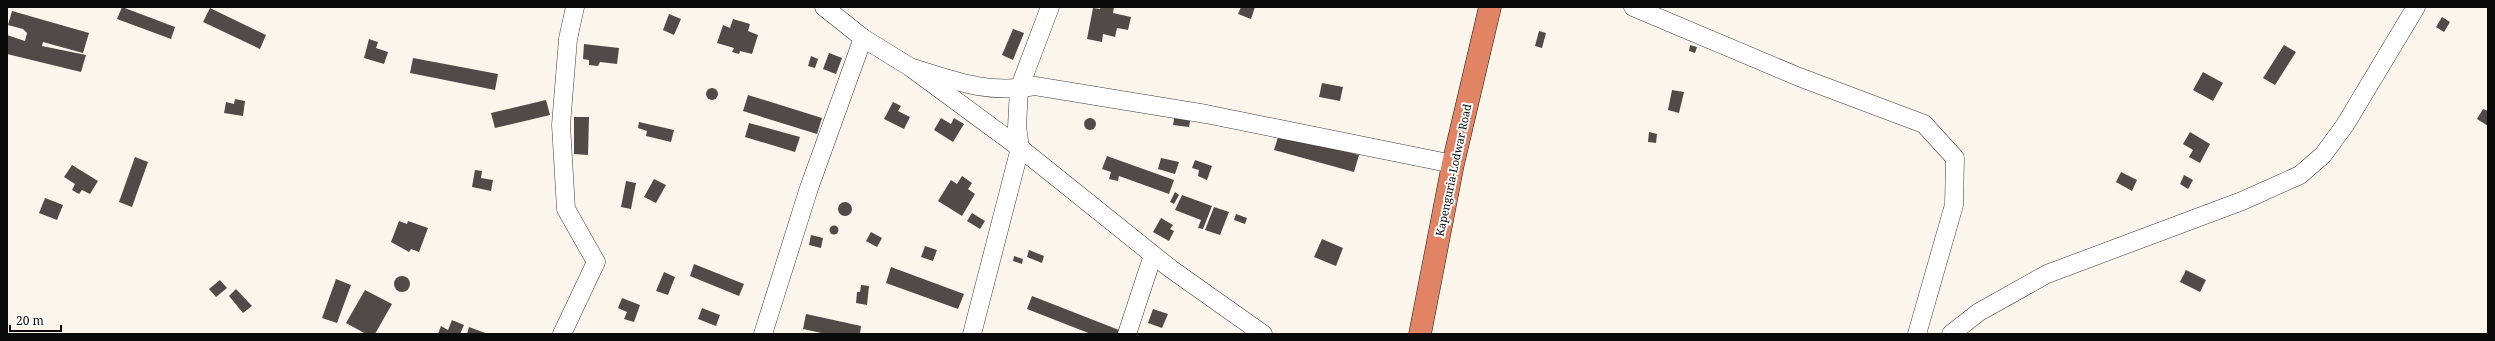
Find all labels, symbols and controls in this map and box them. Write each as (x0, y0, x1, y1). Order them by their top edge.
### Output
street label: Kapenguria-Lodwar Road (1432, 102, 1474, 238)
scale bar (10, 307, 61, 333)
text: 20 m (16, 312, 44, 329)

